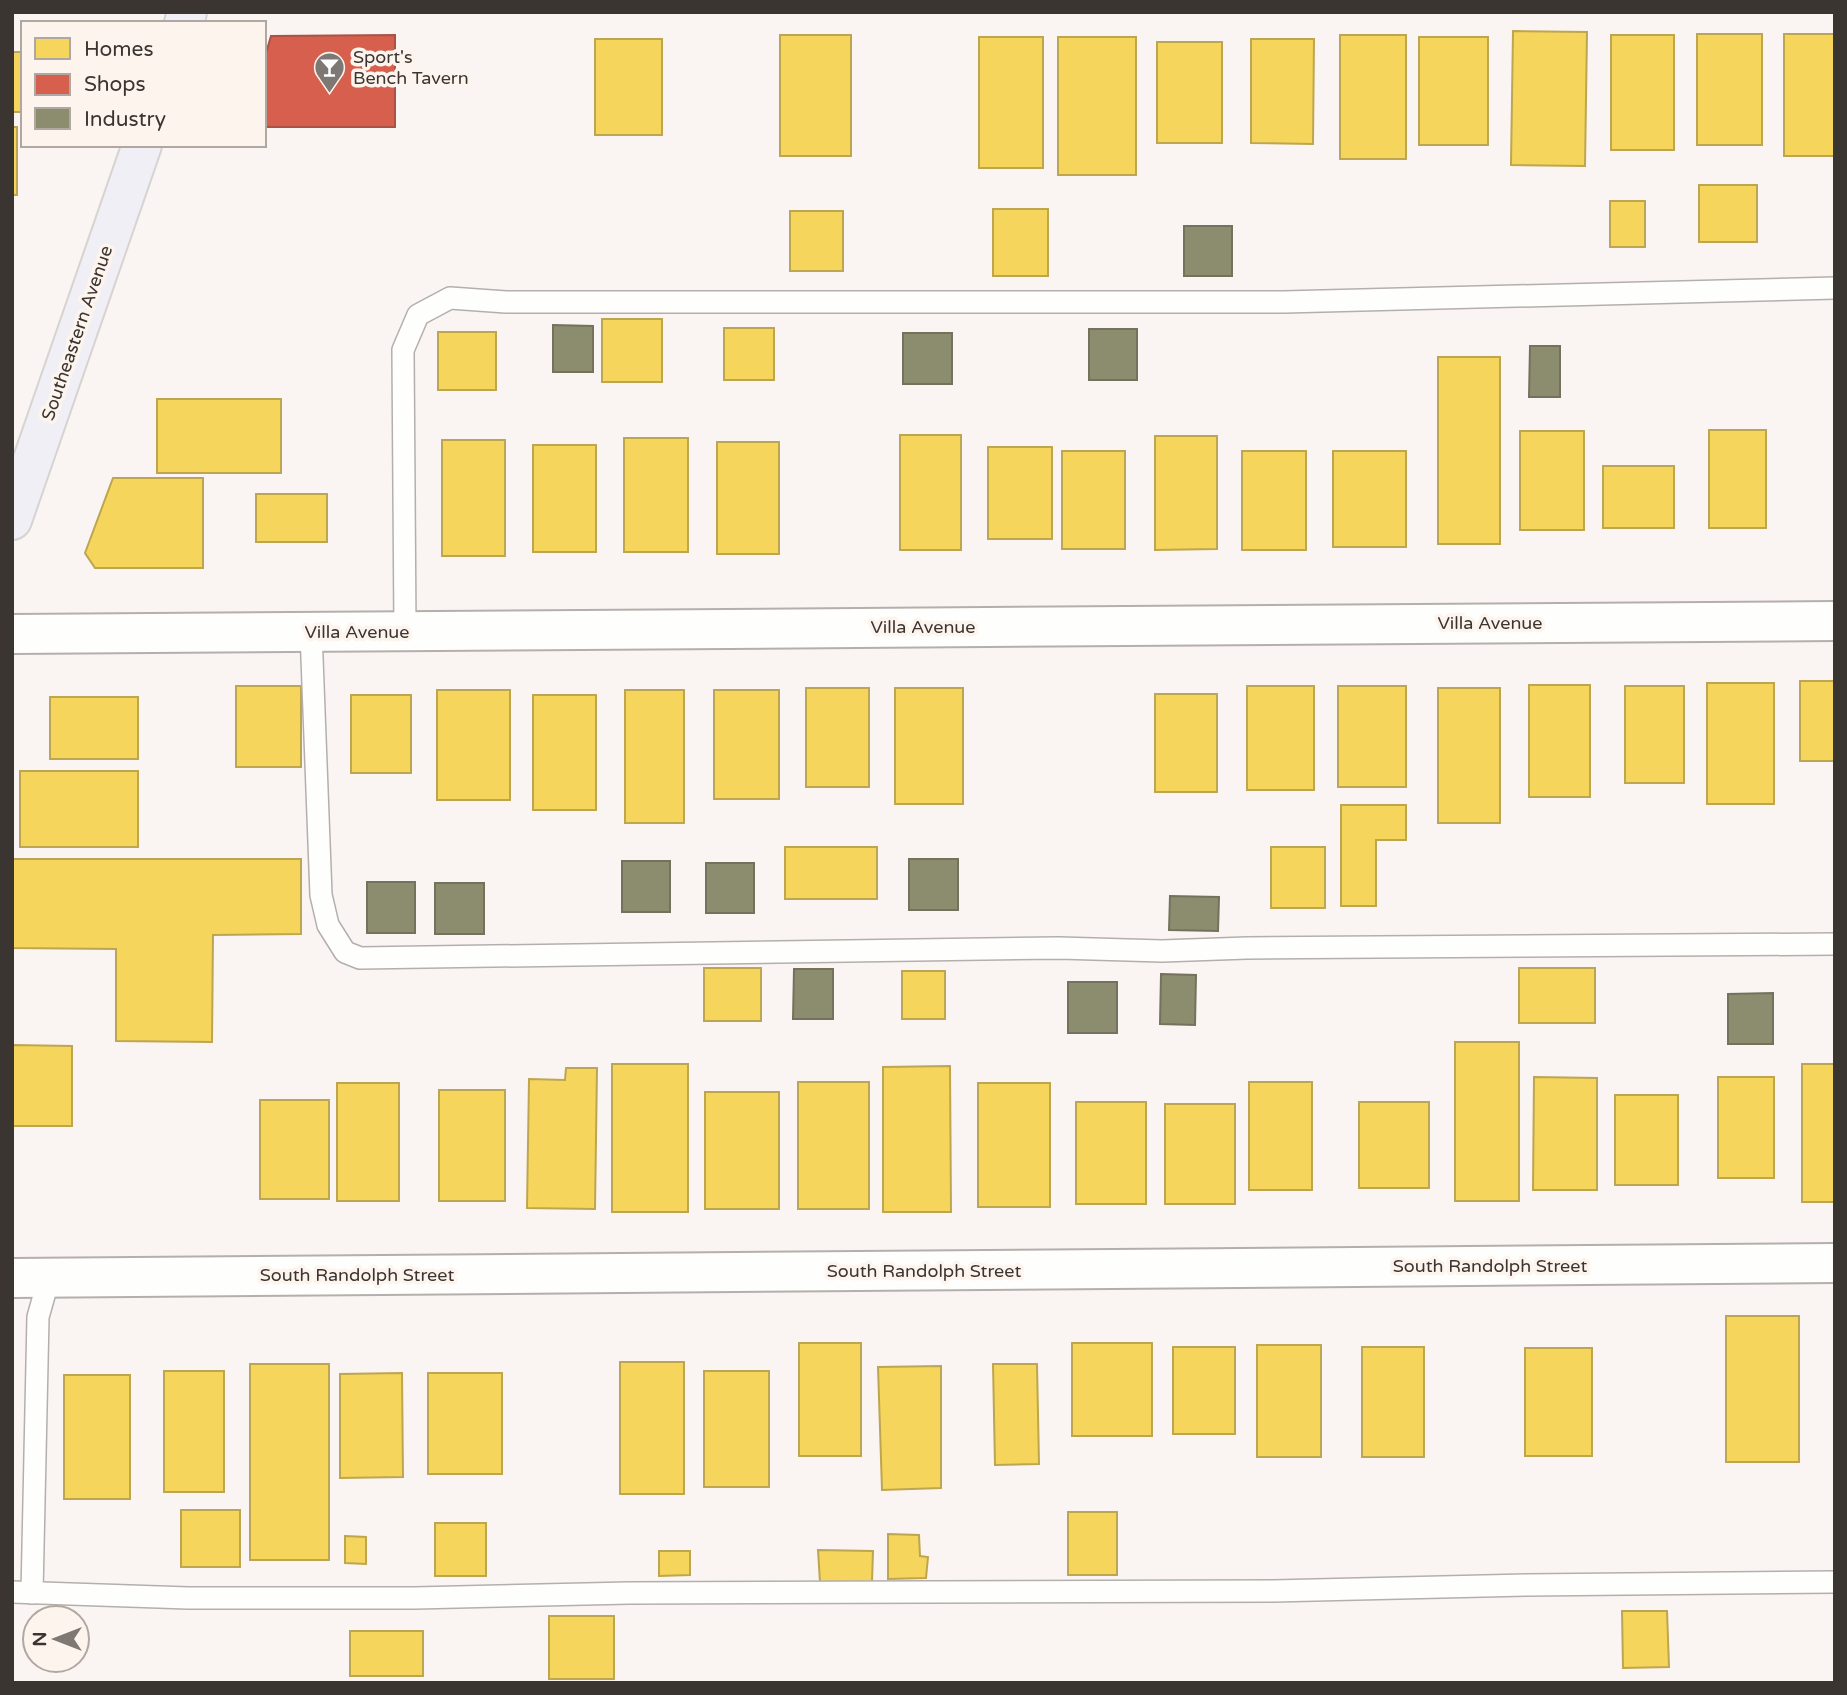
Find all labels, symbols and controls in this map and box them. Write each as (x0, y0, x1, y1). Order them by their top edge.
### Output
legend (21, 21, 266, 147)
text: Homes (84, 37, 154, 62)
place label: Sport's Bench Tavern (353, 46, 469, 89)
bar icon: Sport's Bench Tavern (313, 50, 347, 94)
text: Shops (84, 72, 146, 97)
text: Industry (84, 107, 166, 132)
street label: Southeastern Avenue (37, 243, 117, 423)
street label: Villa Avenue (1438, 612, 1542, 634)
street label: Villa Avenue (871, 616, 975, 638)
street label: Villa Avenue (305, 621, 409, 643)
street label: South Randolph Street (1393, 1255, 1587, 1277)
street label: South Randolph Street (827, 1260, 1021, 1282)
street label: South Randolph Street (260, 1264, 454, 1286)
north arrow (21, 1604, 91, 1674)
text: N (29, 1631, 51, 1647)

